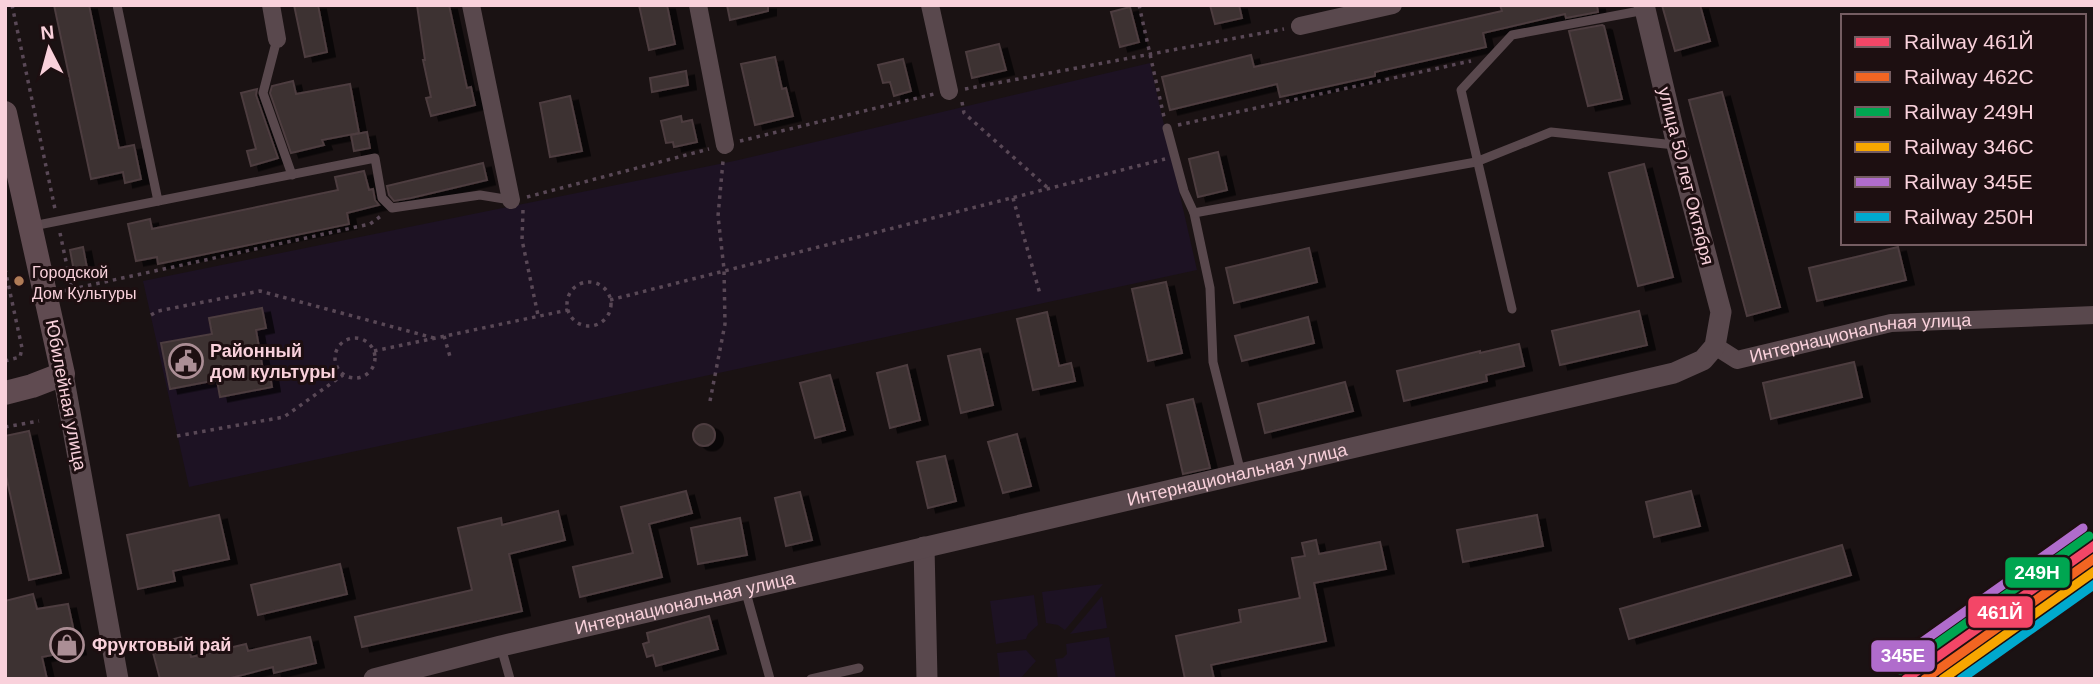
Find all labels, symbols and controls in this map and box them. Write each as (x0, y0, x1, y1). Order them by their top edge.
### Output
north arrow (14, 14, 84, 84)
legend (1841, 14, 2086, 245)
text: N (39, 21, 55, 44)
text: Railway 461Й (1904, 30, 2034, 53)
text: Railway 462С (1904, 65, 2034, 88)
street label: улица 50 лет Октября (1654, 85, 1718, 267)
text: Railway 249Н (1904, 100, 2034, 123)
text: Railway 346С (1904, 135, 2034, 158)
text: Railway 345Е (1904, 170, 2032, 193)
text: Railway 250Н (1904, 205, 2034, 228)
place label: Городской Дом Культуры (32, 264, 136, 302)
marker: Городской Дом Культуры (12, 274, 26, 288)
street label: Интернациональная улица (1747, 310, 1973, 367)
street label: Юбилейная улица (42, 318, 91, 473)
place label: Районный дом культуры (210, 341, 336, 382)
public building icon: Районный дом культуры (167, 342, 205, 380)
street label: Интернациональная улица (1125, 439, 1350, 510)
line badge: 249Н (2004, 556, 2071, 589)
text: 249Н (2014, 562, 2060, 583)
street label: Интернациональная улица (573, 568, 798, 638)
line badge: 461Й (1967, 595, 2034, 629)
text: 461Й (1977, 602, 2023, 623)
shop icon: Фруктовый рай (48, 626, 86, 664)
place label: Фруктовый рай (92, 635, 231, 655)
line badge: 345Е (1870, 639, 1936, 673)
text: 345Е (1881, 645, 1925, 666)

